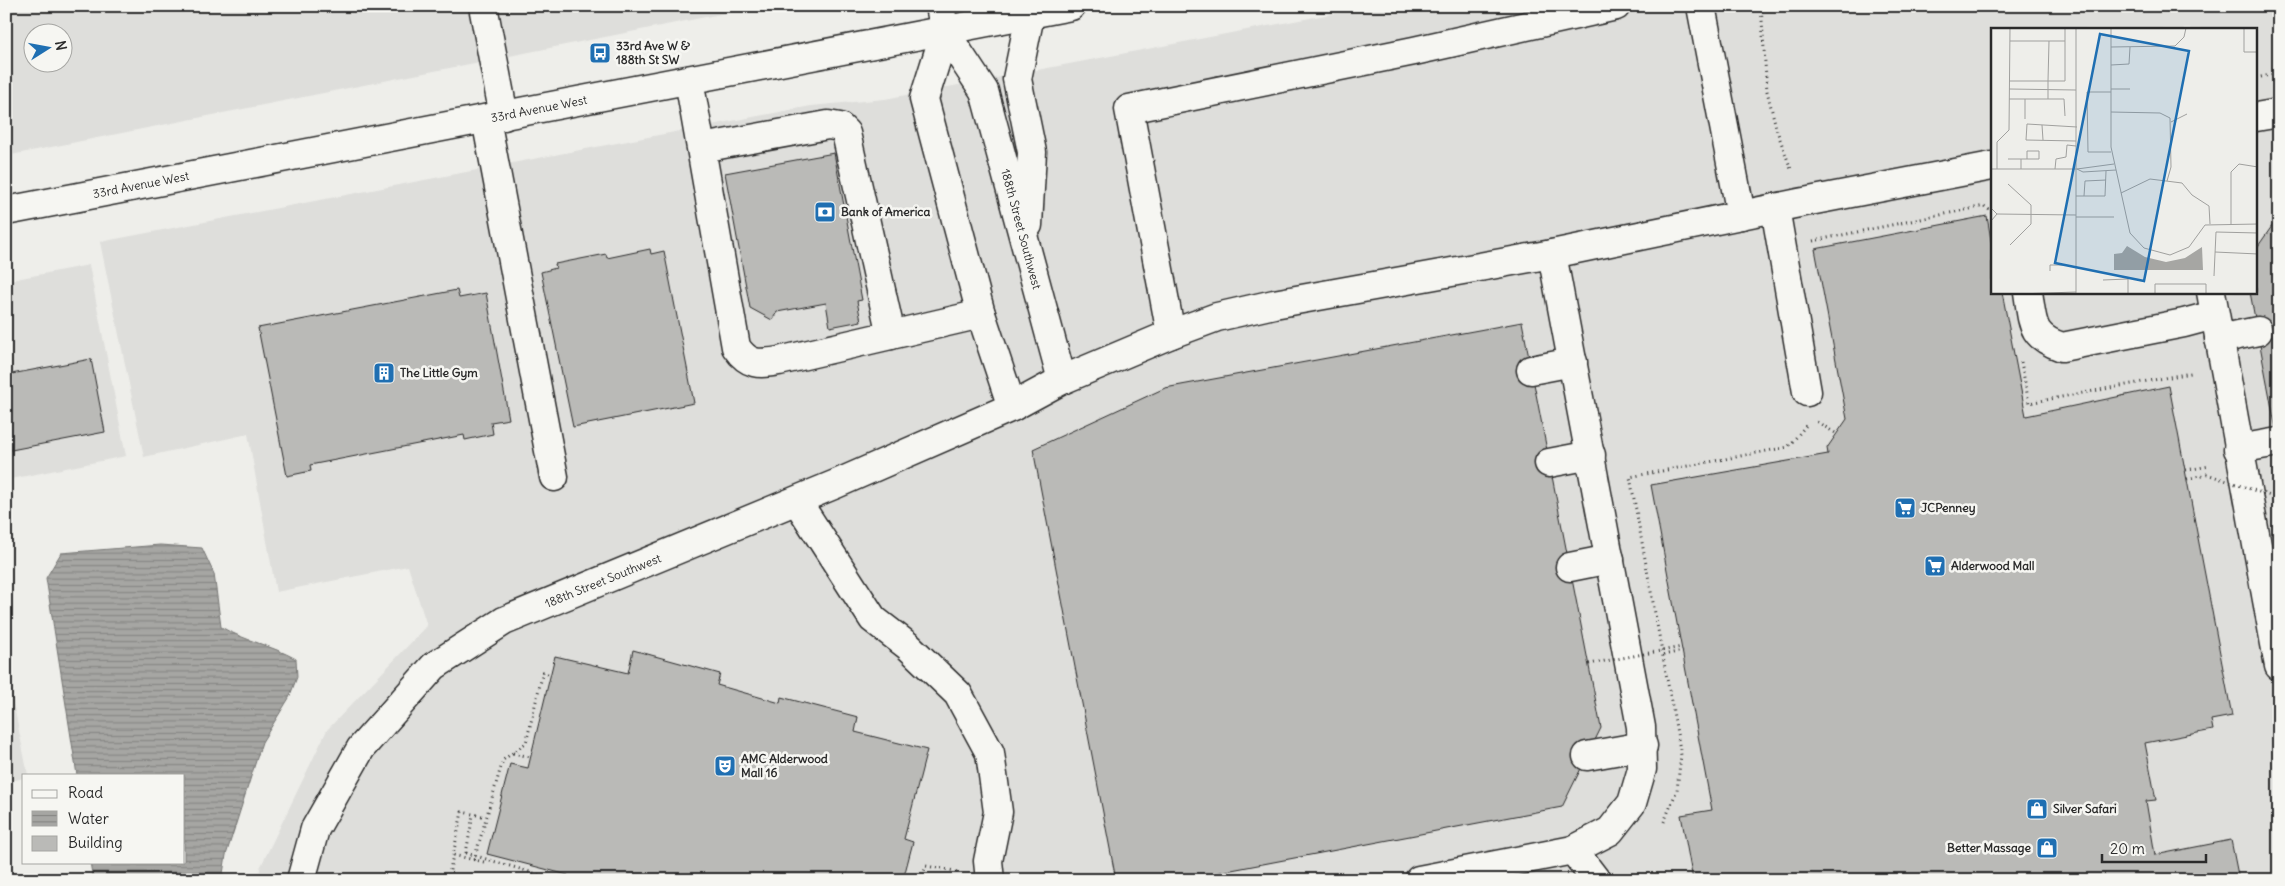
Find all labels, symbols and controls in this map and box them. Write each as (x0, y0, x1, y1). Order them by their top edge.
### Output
north arrow (22, 22, 72, 72)
inset map (1991, 28, 2258, 294)
place label: 33rd Ave W & 188th St SW (616, 38, 691, 67)
text: N (51, 39, 71, 52)
bus stop icon: 33rd Ave W & 188th St SW (588, 41, 612, 65)
street label: 33rd Avenue West (489, 92, 588, 125)
street label: 188th Street Southwest (998, 167, 1045, 291)
street label: 33rd Avenue West (91, 168, 190, 201)
bank icon: Bank of America (813, 200, 837, 224)
place label: Bank of America (841, 204, 930, 219)
building icon: The Little Gym (372, 361, 396, 385)
place label: The Little Gym (400, 365, 478, 381)
supermarket icon: JCPenney (1893, 496, 1917, 520)
place label: JCPenney (1921, 500, 1976, 516)
street label: 188th Street Southwest (543, 550, 663, 611)
supermarket icon: Alderwood Mall (1923, 554, 1947, 578)
place label: Alderwood Mall (1951, 558, 2035, 573)
place label: AMC Alderwood Mall 16 (741, 751, 828, 780)
theatre icon: AMC Alderwood Mall 16 (713, 754, 737, 778)
legend (22, 774, 185, 864)
text: Road (68, 783, 103, 802)
shop icon: Silver Safari (2025, 797, 2049, 821)
place label: Silver Safari (2053, 801, 2117, 816)
text: Water (68, 809, 109, 828)
scale bar (2102, 831, 2206, 863)
text: Building (68, 833, 123, 852)
shop icon: Better Massage (2035, 836, 2059, 860)
text: 20 m (2110, 839, 2145, 858)
place label: Better Massage (1947, 840, 2032, 856)

